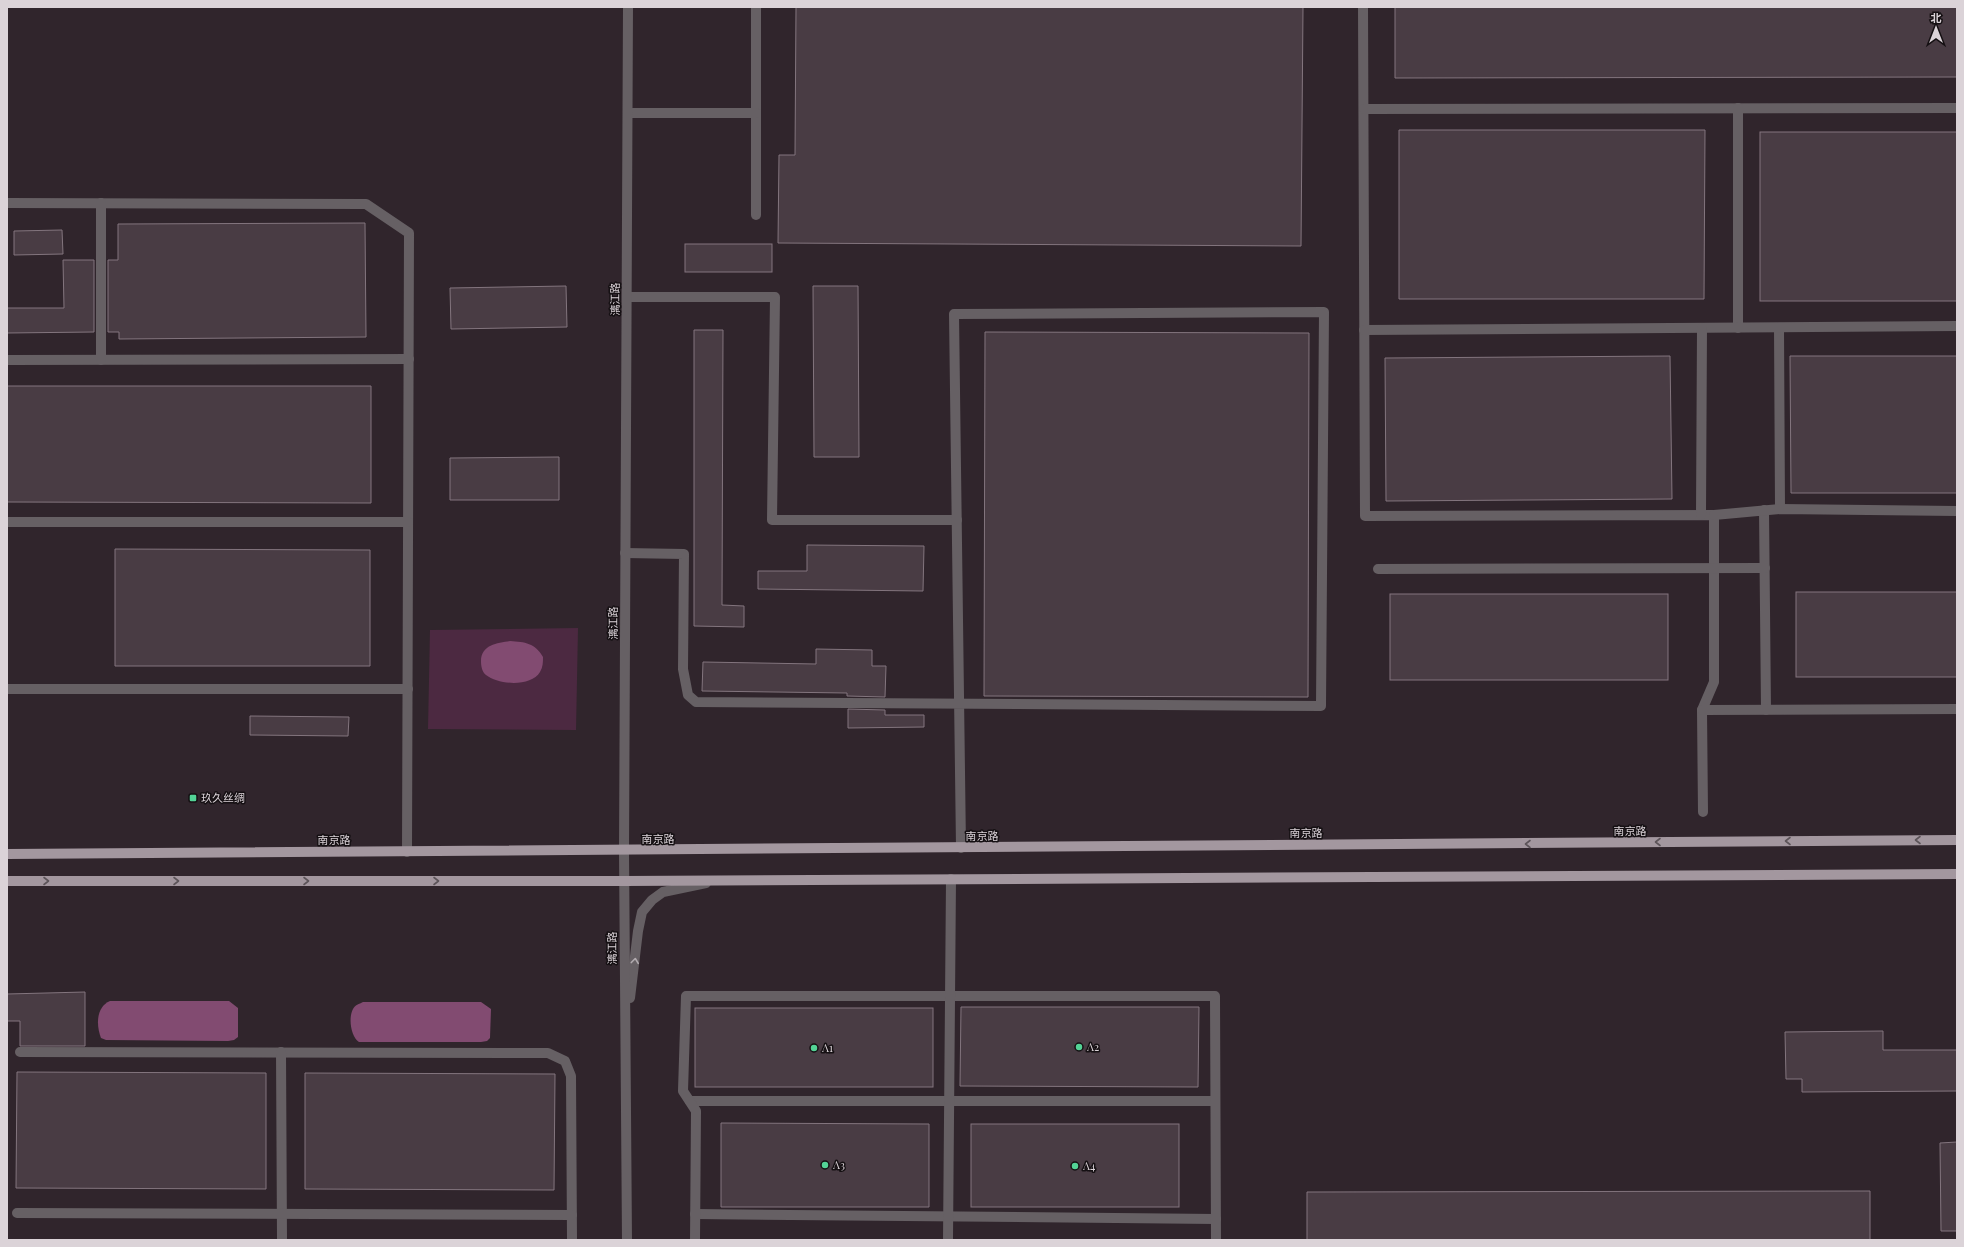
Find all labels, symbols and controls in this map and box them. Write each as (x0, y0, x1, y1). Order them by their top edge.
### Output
north arrow (1916, 8, 1956, 48)
text: 北 (1931, 10, 1942, 25)
street label: 漓江路 (607, 283, 622, 316)
street label: 漓江路 (605, 607, 620, 640)
place label: 玖久丝绸 (201, 790, 245, 805)
marker: 玖久丝绸 (188, 793, 198, 803)
street label: 南京路 (1614, 823, 1647, 838)
street label: 南京路 (1290, 825, 1323, 840)
street label: 南京路 (966, 828, 999, 843)
street label: 南京路 (642, 831, 675, 846)
street label: 南京路 (318, 832, 351, 847)
one-way arrow (1915, 836, 1921, 844)
one-way arrow (1785, 837, 1791, 845)
one-way arrow (1655, 838, 1661, 847)
one-way arrow (1525, 839, 1531, 848)
one-way arrow (43, 877, 49, 885)
one-way arrow (173, 877, 179, 885)
one-way arrow (303, 877, 309, 885)
one-way arrow (433, 877, 439, 885)
street label: 漓江路 (604, 932, 619, 965)
one-way arrow (630, 958, 639, 964)
place label: A2 (1086, 1039, 1099, 1054)
place label: A1 (821, 1040, 833, 1055)
marker: A2 (1074, 1042, 1084, 1052)
marker: A1 (809, 1043, 819, 1053)
place label: A3 (832, 1157, 845, 1172)
place label: A4 (1082, 1158, 1096, 1173)
marker: A3 (820, 1160, 830, 1170)
marker: A4 (1070, 1161, 1080, 1171)

